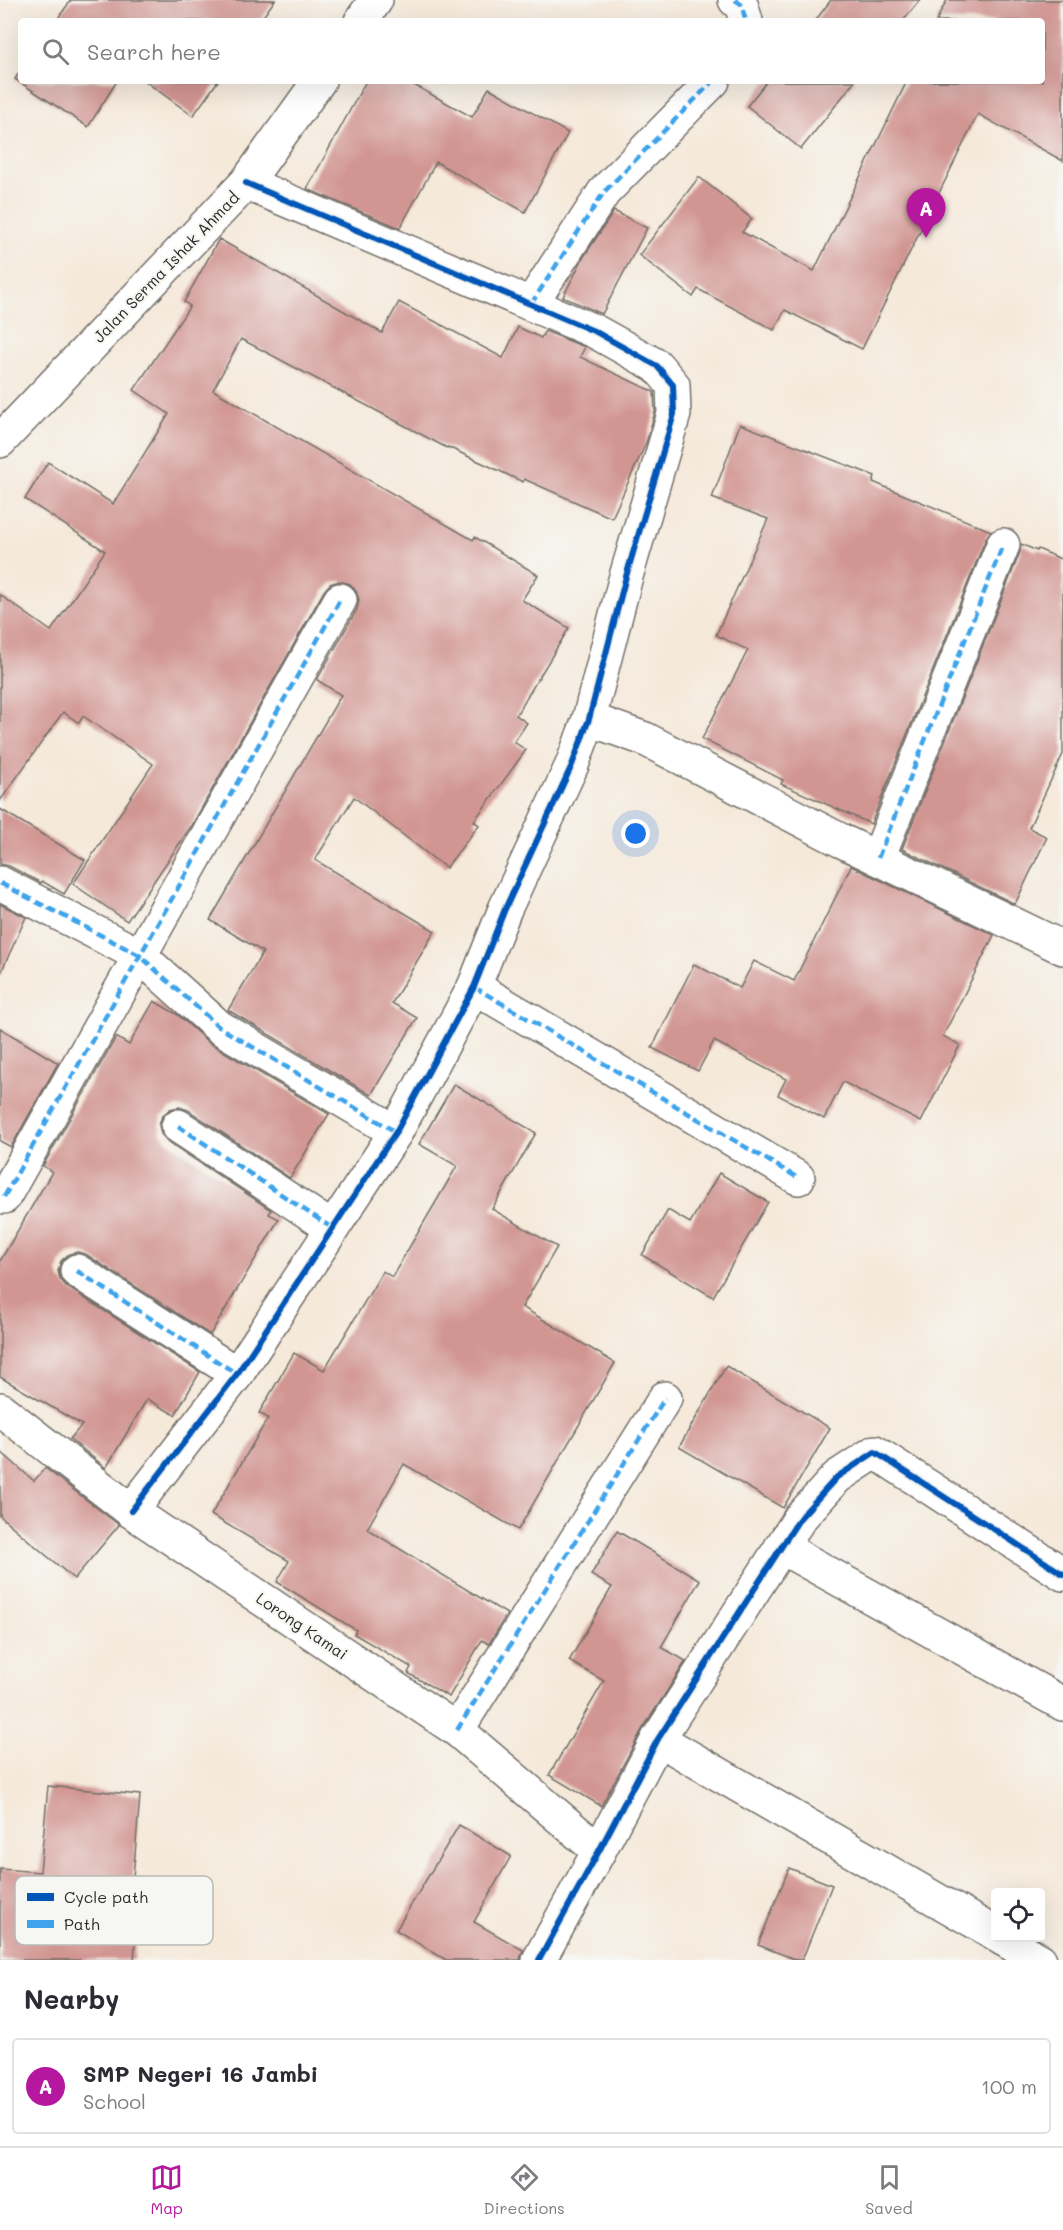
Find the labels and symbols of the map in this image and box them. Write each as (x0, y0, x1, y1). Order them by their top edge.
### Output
street label: Jalan Serma Ishak Ahmad (88, 187, 243, 347)
pin: A (906, 188, 946, 238)
your location (621, 819, 650, 848)
street label: Lorong Kamai (252, 1587, 352, 1664)
legend (15, 1876, 213, 1945)
text: Cycle path (64, 1886, 148, 1907)
text: Path (64, 1913, 100, 1934)

